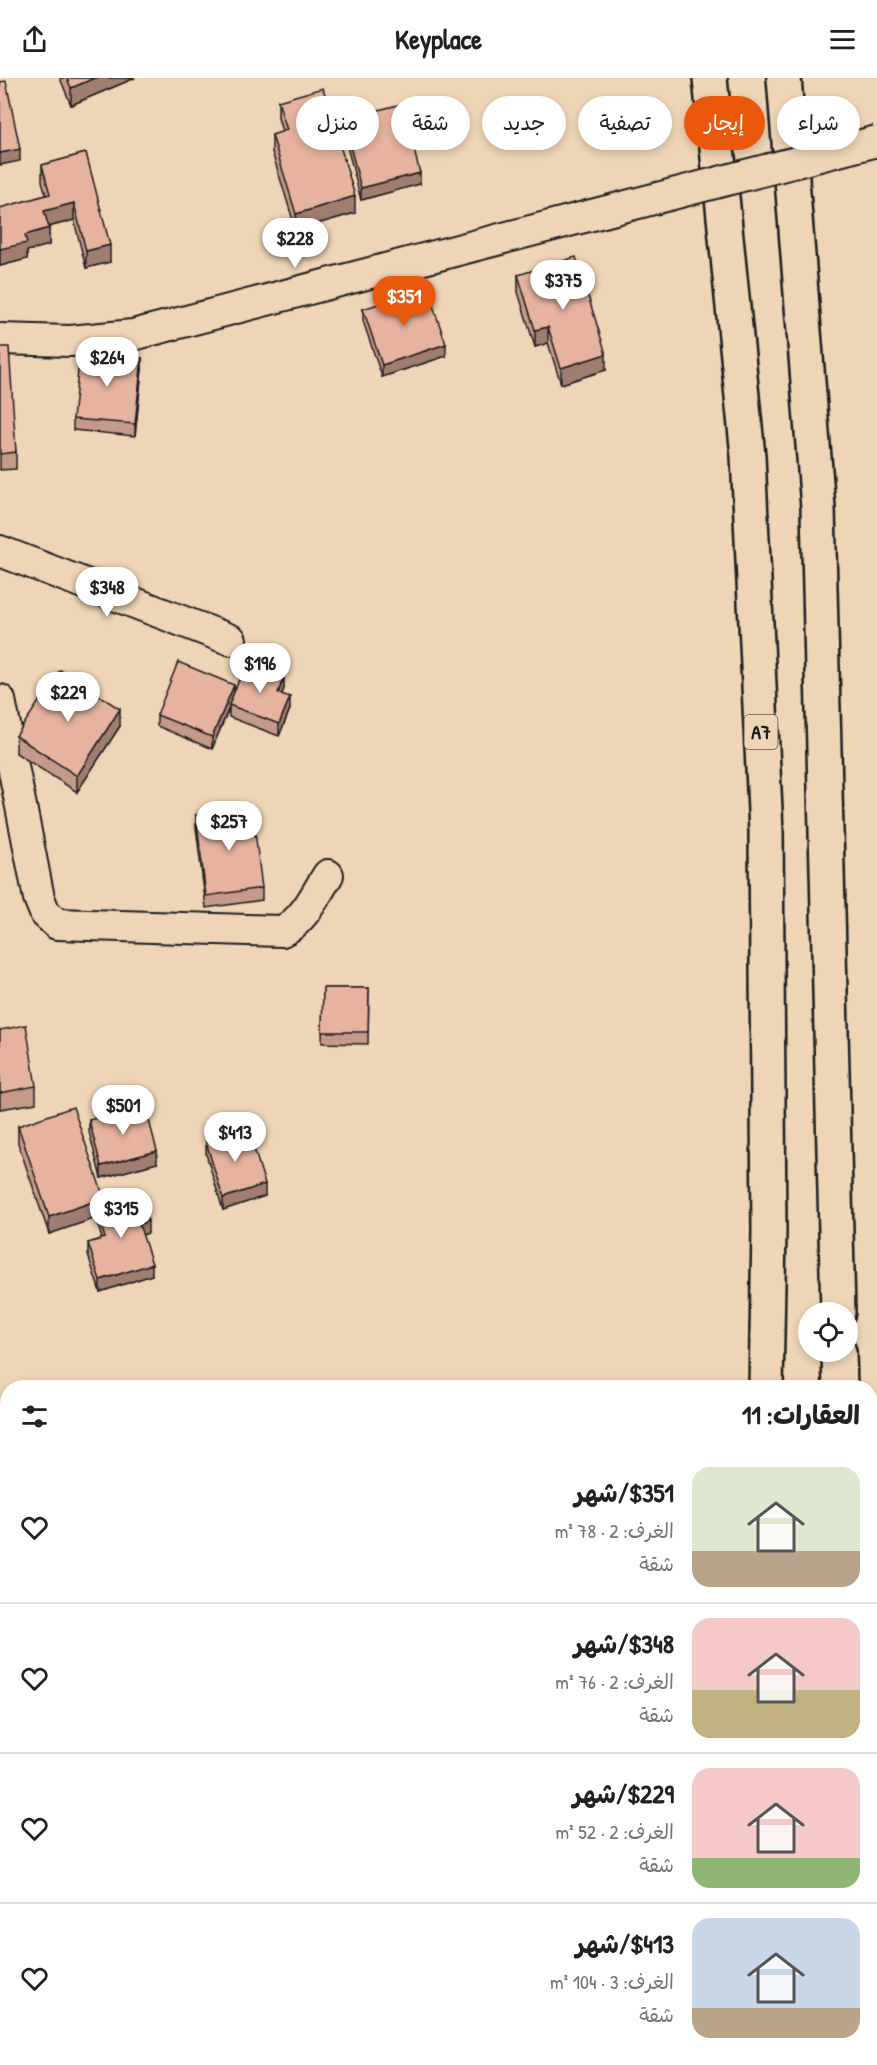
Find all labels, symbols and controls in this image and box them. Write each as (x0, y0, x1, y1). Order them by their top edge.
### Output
text: Keyplace (395, 21, 482, 57)
icon: share (18, 23, 51, 56)
icon: menu (826, 23, 859, 56)
chip: منزل (296, 96, 379, 150)
chip: شقة (391, 96, 470, 150)
chip: جديد (482, 96, 566, 150)
chip: تصفية (578, 96, 672, 150)
chip: إيجار (684, 96, 765, 150)
chip: شراء (777, 96, 860, 150)
pin: $228 (259, 218, 331, 269)
text: $228 (276, 224, 314, 251)
pin: $375 (527, 260, 599, 311)
text: $375 (544, 266, 582, 293)
pin: $351 (368, 276, 440, 327)
text: $351 (387, 282, 421, 309)
pin: $264 (71, 337, 143, 388)
text: $264 (90, 343, 124, 370)
pin: $348 (71, 567, 143, 618)
text: $348 (89, 573, 125, 600)
pin: $196 (224, 643, 296, 694)
text: $196 (244, 649, 276, 676)
pin: $229 (32, 672, 104, 723)
text: $229 (50, 678, 86, 705)
road number: A7 (744, 715, 777, 749)
pin: $257 (193, 801, 265, 852)
text: $257 (210, 807, 248, 834)
pin: $501 (87, 1085, 159, 1136)
text: $501 (106, 1091, 140, 1118)
pin: $413 (199, 1112, 271, 1163)
text: $413 (218, 1118, 252, 1145)
pin: $315 (85, 1188, 157, 1239)
text: $315 (104, 1194, 138, 1221)
map controls (798, 1302, 858, 1362)
button: locate (798, 1302, 858, 1362)
text: العقارات: 11 (742, 1397, 860, 1432)
icon: filters (18, 1400, 51, 1433)
text: $351/شهر (575, 1475, 674, 1510)
icon: home (740, 1491, 812, 1563)
icon: heart (18, 1511, 51, 1544)
text: الغرف: 2 · 78 m² (555, 1517, 674, 1544)
text: شقة (639, 1550, 674, 1577)
text: $348/شهر (574, 1626, 674, 1661)
icon: home (740, 1642, 812, 1714)
icon: heart (18, 1662, 51, 1695)
text: الغرف: 2 · 76 m² (555, 1668, 674, 1695)
text: شقة (639, 1701, 674, 1728)
text: $229/شهر (573, 1776, 674, 1811)
icon: home (740, 1792, 812, 1864)
icon: heart (18, 1812, 51, 1845)
text: الغرف: 2 · 52 m² (555, 1818, 674, 1845)
text: شقة (639, 1851, 674, 1878)
text: $413/شهر (576, 1926, 674, 1961)
icon: home (740, 1942, 812, 2014)
icon: heart (18, 1962, 51, 1995)
text: الغرف: 3 · 104 m² (550, 1968, 674, 1995)
text: شقة (639, 2001, 674, 2028)

